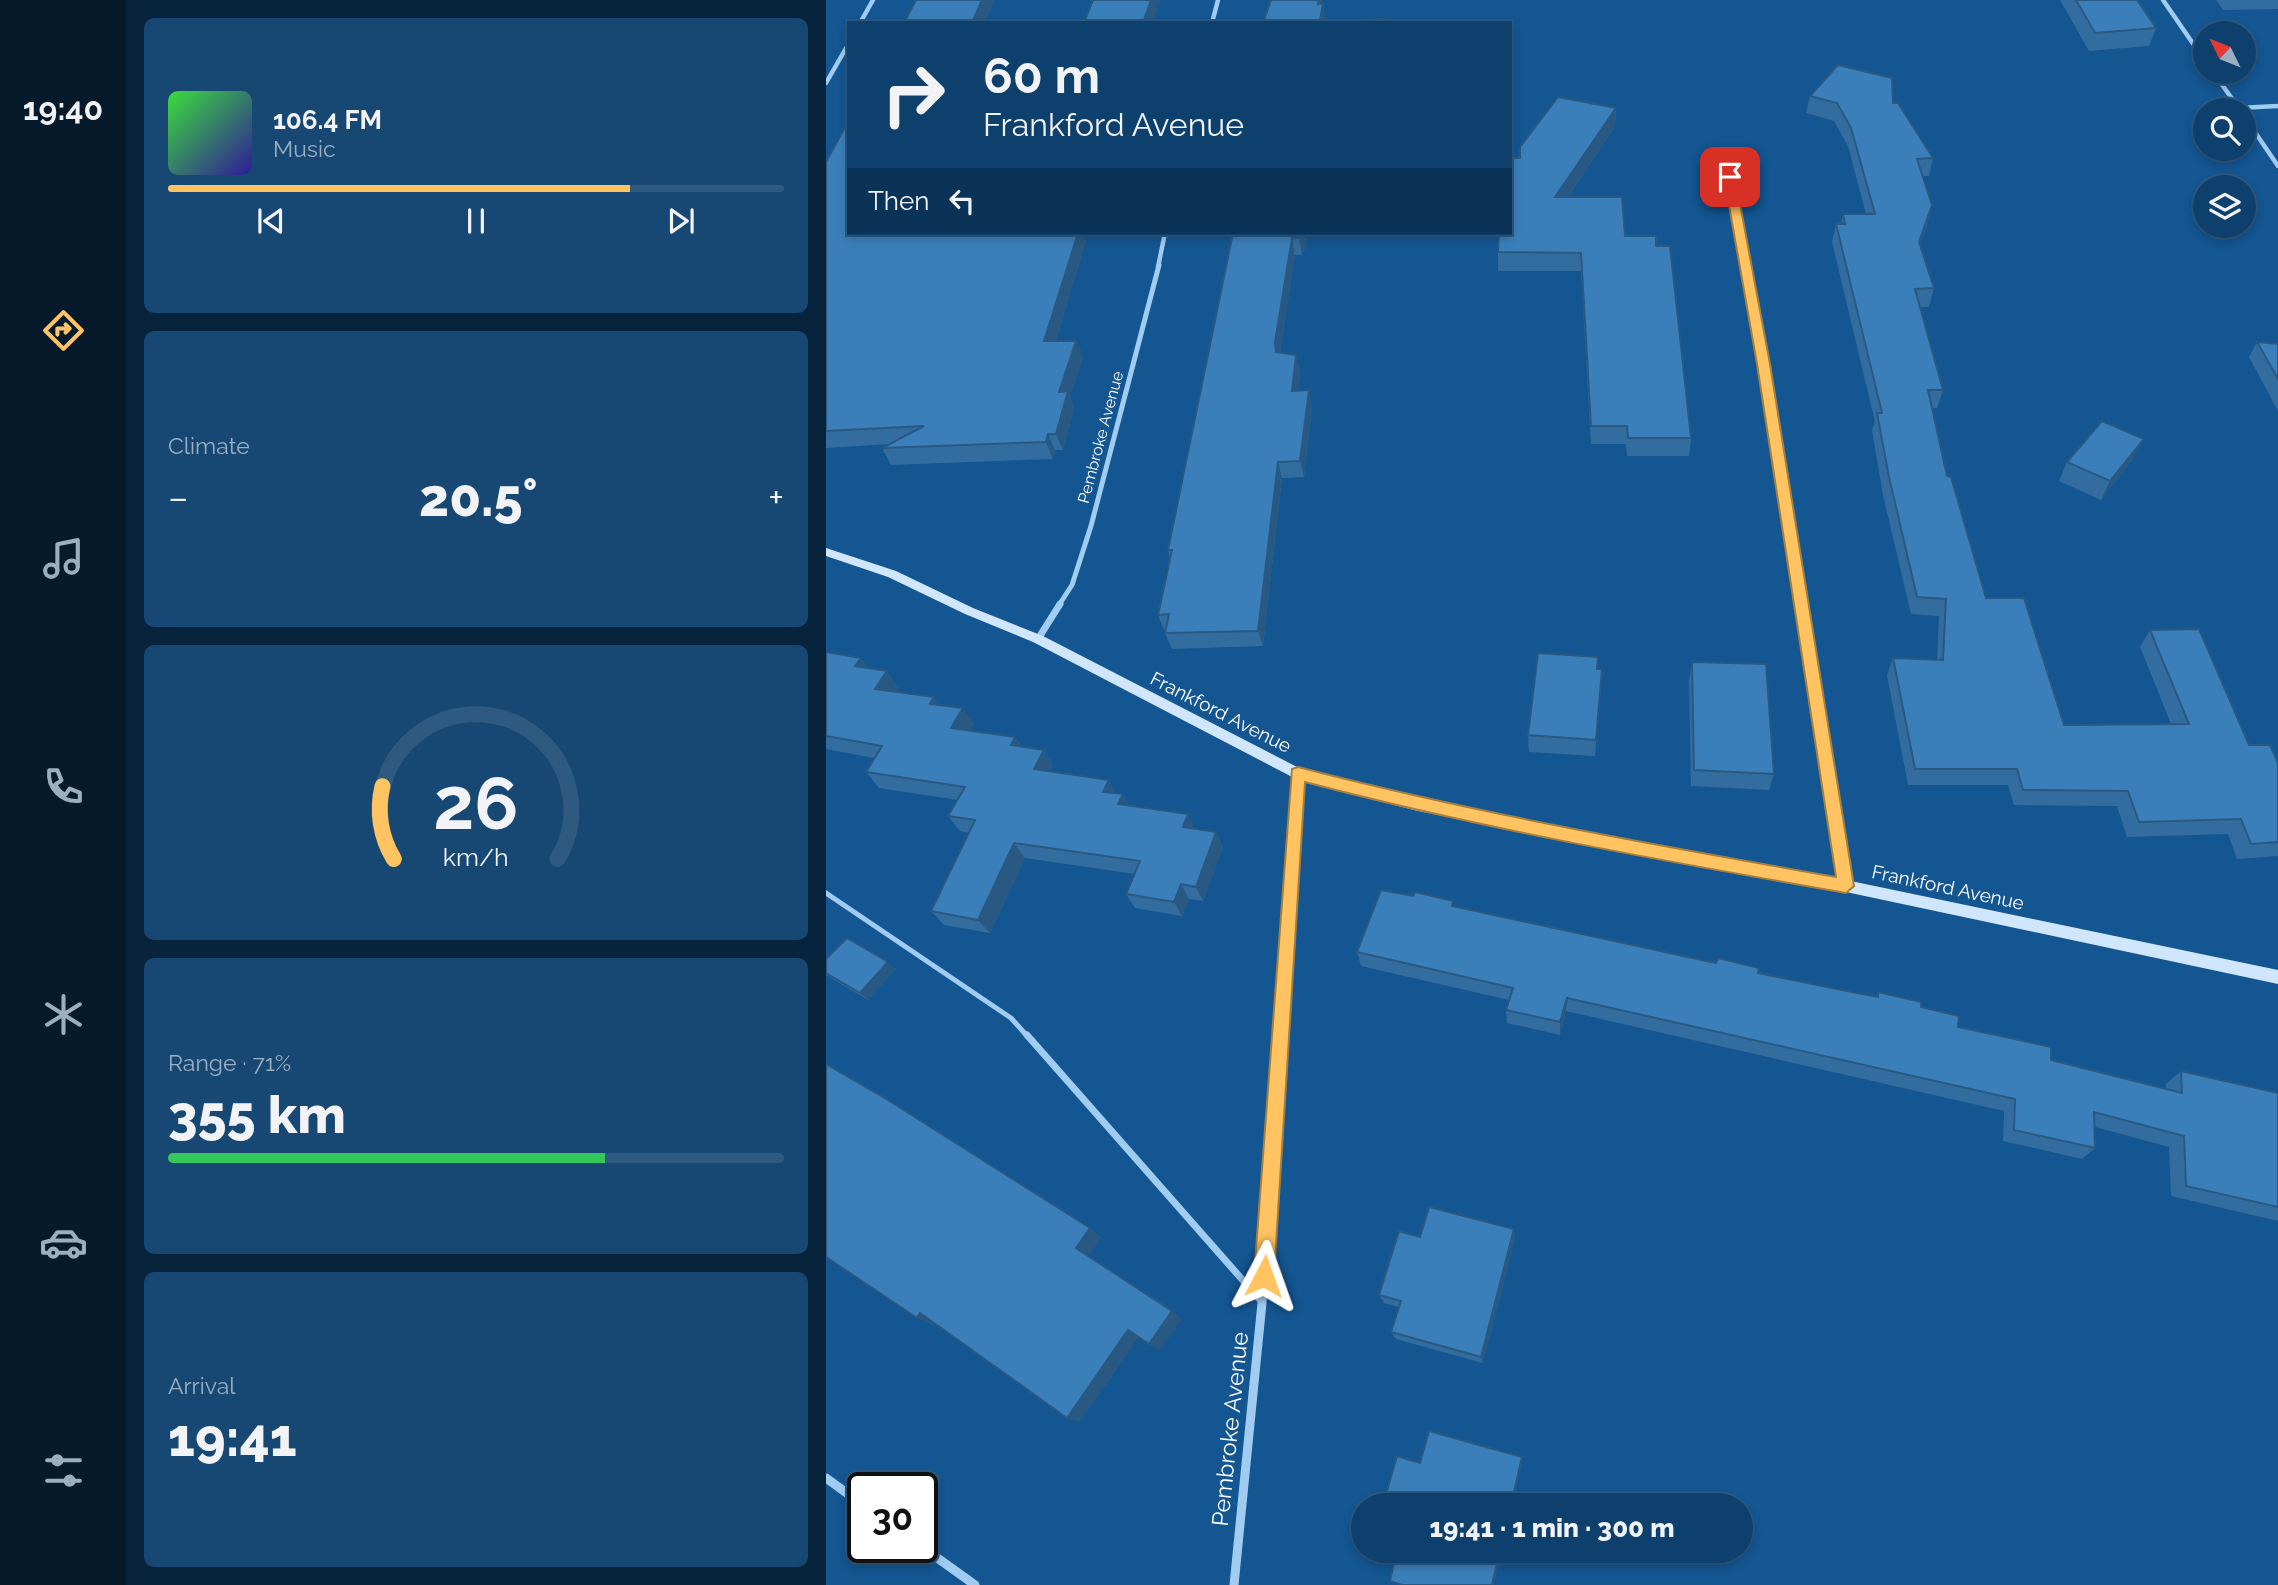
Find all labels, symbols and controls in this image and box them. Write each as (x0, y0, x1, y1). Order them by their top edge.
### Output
north arrow (2193, 21, 2256, 84)
map controls (2193, 21, 2256, 238)
text: 60 m (983, 47, 1100, 104)
icon: right (868, 49, 959, 140)
text: 19:40 (23, 90, 103, 127)
button: search (2193, 98, 2256, 161)
text: 106.4 FM (273, 105, 382, 135)
text: Frankford Avenue (983, 106, 1244, 143)
text: Music (273, 135, 336, 162)
pin (1700, 147, 1760, 207)
icon: arrive (1711, 158, 1749, 196)
button: layers (2193, 175, 2256, 238)
icon: left (943, 182, 981, 220)
text: Then (868, 186, 929, 216)
icon: previous (252, 202, 290, 240)
icon: pause (457, 202, 495, 240)
icon: next (662, 202, 700, 240)
icon: directions (39, 306, 88, 355)
street label: Pembroke Avenue (1074, 369, 1127, 505)
text: Climate (168, 432, 250, 459)
text: 20.5° (419, 467, 538, 528)
text: − (168, 475, 188, 520)
text: + (768, 475, 784, 520)
icon: music (39, 534, 88, 583)
street label: Frankford Avenue (1147, 667, 1295, 757)
text: 26 (433, 761, 519, 846)
icon: phone (39, 762, 88, 811)
text: km/h (443, 841, 509, 871)
street label: Frankford Avenue (1870, 860, 2026, 914)
icon: climate (39, 990, 88, 1039)
text: Range · 71% (168, 1049, 291, 1076)
text: 355 km (168, 1084, 346, 1145)
icon: car (39, 1218, 88, 1267)
position arrow (1227, 1239, 1301, 1313)
street label: Pembroke Avenue (1206, 1330, 1253, 1527)
text: Arrival (168, 1372, 235, 1399)
text: 19:41 (168, 1407, 297, 1468)
icon: filters (39, 1446, 88, 1495)
speed limit sign: 30 (847, 1472, 938, 1563)
text: 19:41 · 1 min · 300 m (1430, 1513, 1674, 1543)

